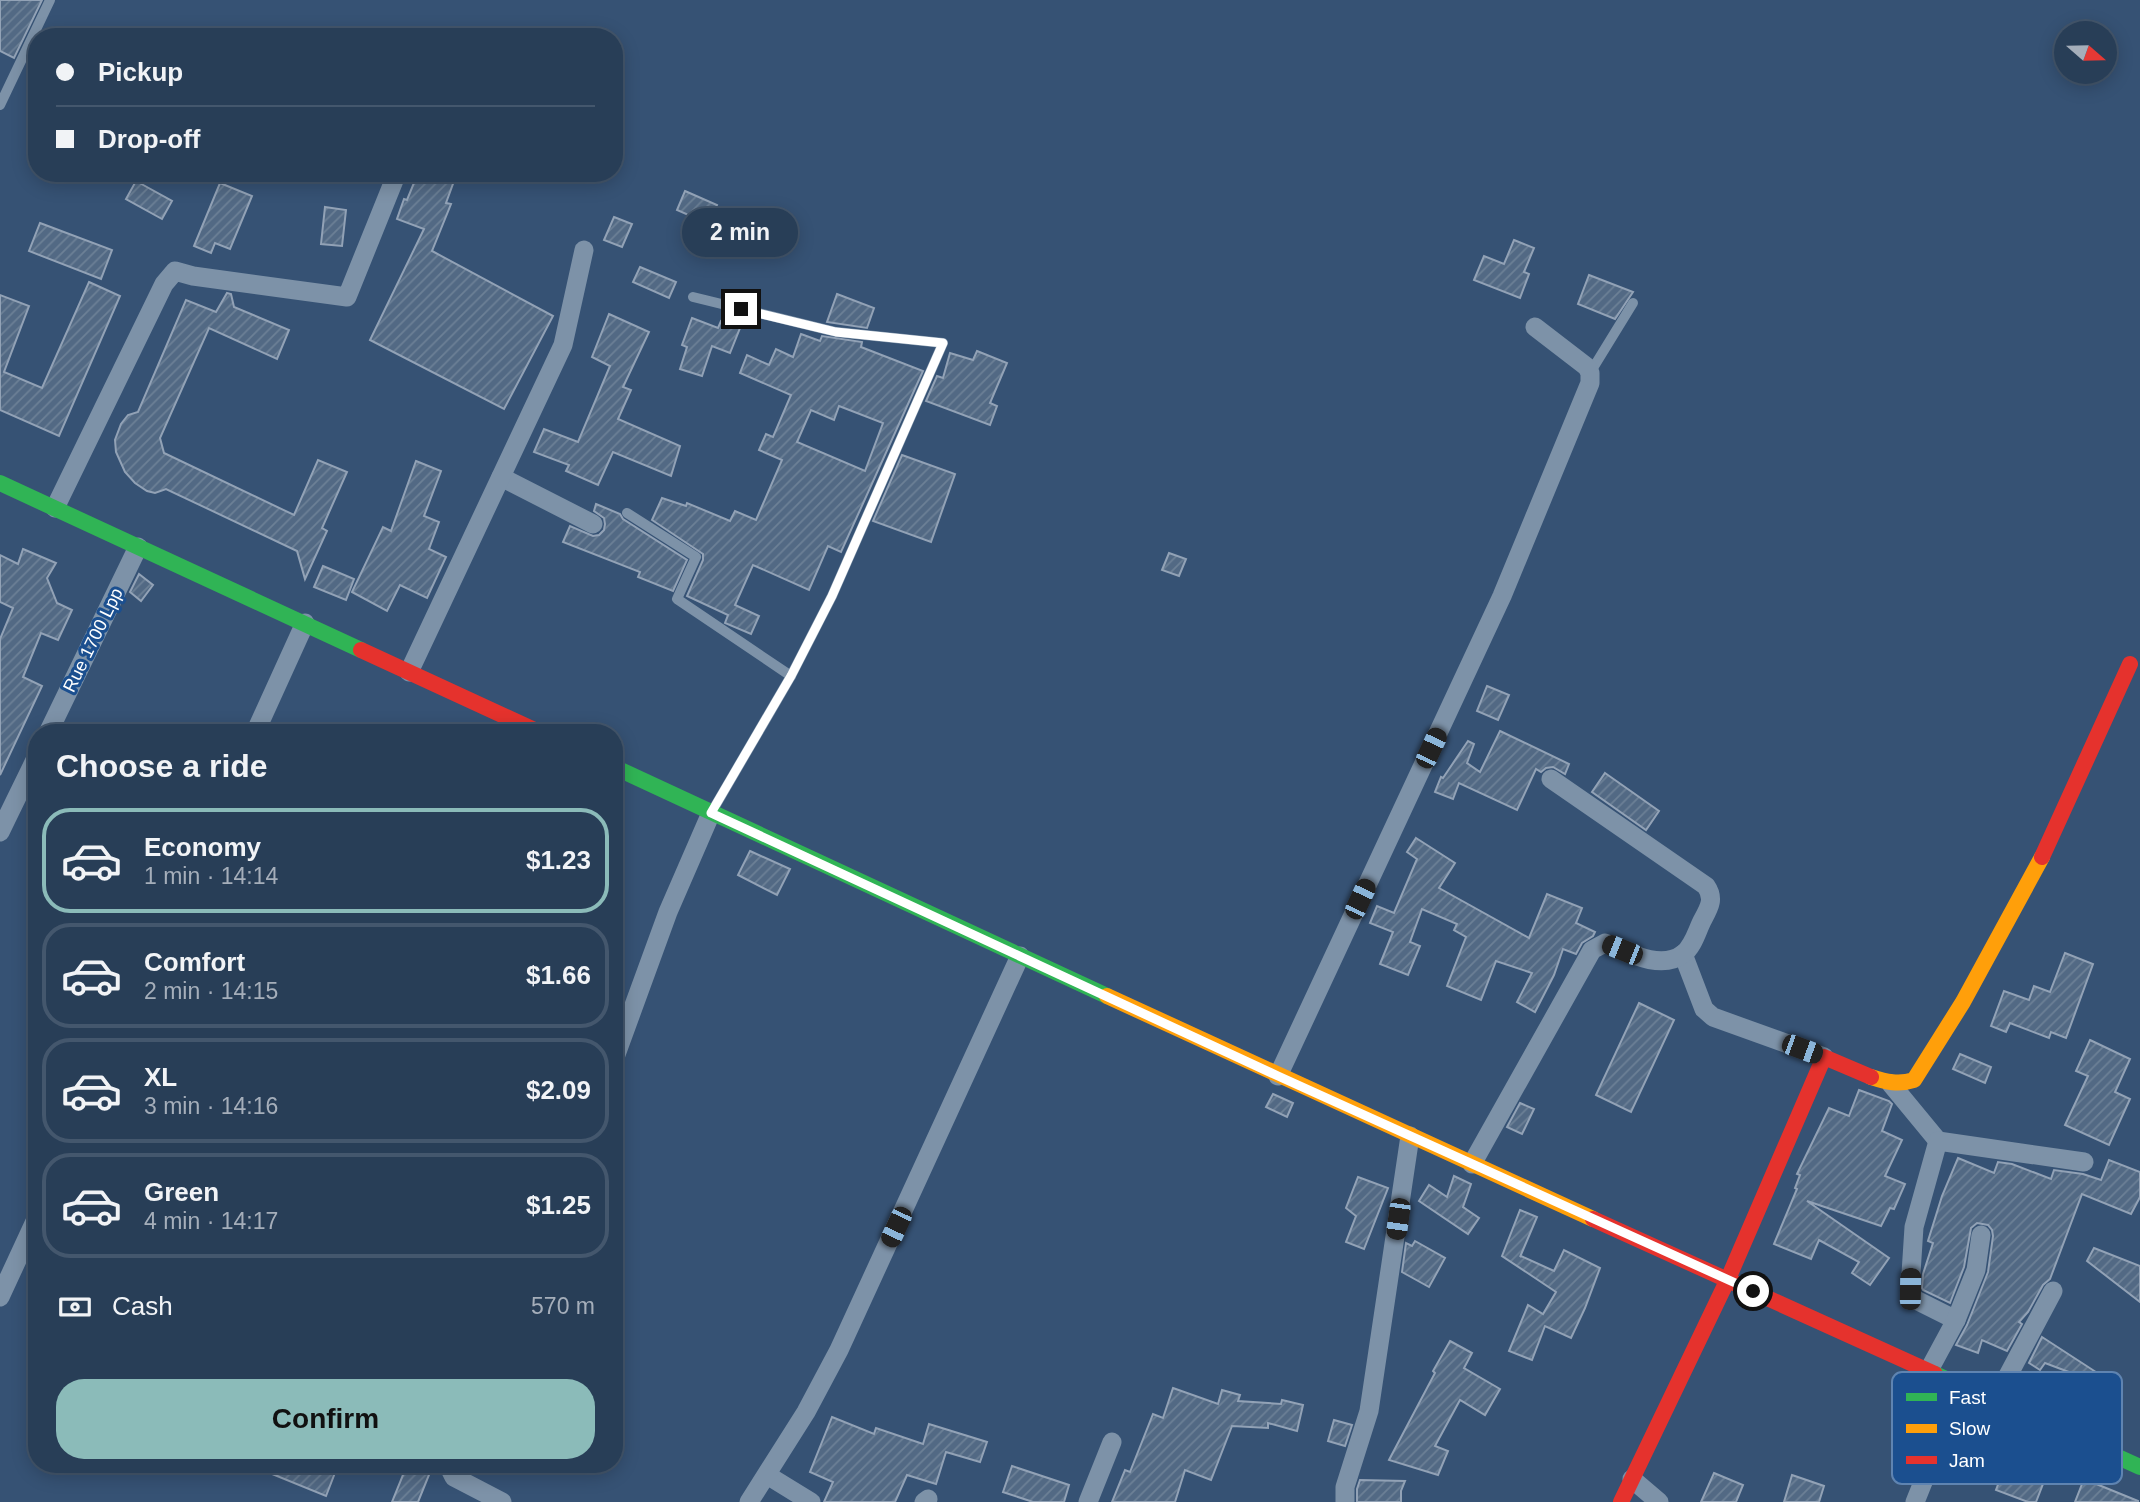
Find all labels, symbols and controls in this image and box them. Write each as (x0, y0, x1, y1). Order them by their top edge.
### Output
north arrow (2054, 21, 2118, 84)
map controls (2054, 21, 2117, 84)
text: Pickup (98, 57, 183, 87)
text: Drop-off (98, 124, 201, 154)
callout: 2 min (683, 208, 799, 256)
text: 2 min (710, 219, 770, 245)
route end (725, 293, 757, 325)
street label: Rue 1700 Lpp (59, 585, 127, 695)
car (1413, 725, 1450, 771)
text: Choose a ride (56, 748, 268, 784)
icon: car (60, 829, 123, 892)
text: Economy (144, 832, 261, 862)
text: $1.23 (526, 845, 591, 875)
text: 1 min · 14:14 (144, 863, 278, 889)
car (1342, 876, 1379, 922)
car (1599, 932, 1646, 968)
icon: car (60, 944, 123, 1007)
text: Comfort (144, 947, 245, 977)
text: $1.66 (526, 960, 591, 990)
text: 2 min · 14:15 (144, 978, 278, 1004)
car (1779, 1032, 1826, 1066)
icon: car (60, 1059, 123, 1122)
text: XL (144, 1062, 177, 1092)
text: $2.09 (526, 1075, 591, 1105)
text: 3 min · 14:16 (144, 1093, 278, 1119)
icon: car (60, 1174, 123, 1237)
text: Green (144, 1177, 219, 1207)
text: $1.25 (526, 1190, 591, 1220)
car (1385, 1197, 1412, 1241)
car (878, 1204, 915, 1250)
text: 4 min · 14:17 (144, 1208, 278, 1234)
car (1900, 1268, 1921, 1310)
route start (1737, 1275, 1769, 1307)
icon: cash (56, 1288, 94, 1326)
text: Cash (112, 1291, 173, 1321)
text: 570 m (531, 1293, 595, 1319)
legend (1892, 1372, 2122, 1484)
button: Confirm (56, 1379, 595, 1459)
text: Fast (1949, 1387, 1987, 1408)
text: Slow (1949, 1418, 1990, 1439)
text: Jam (1949, 1450, 1985, 1471)

